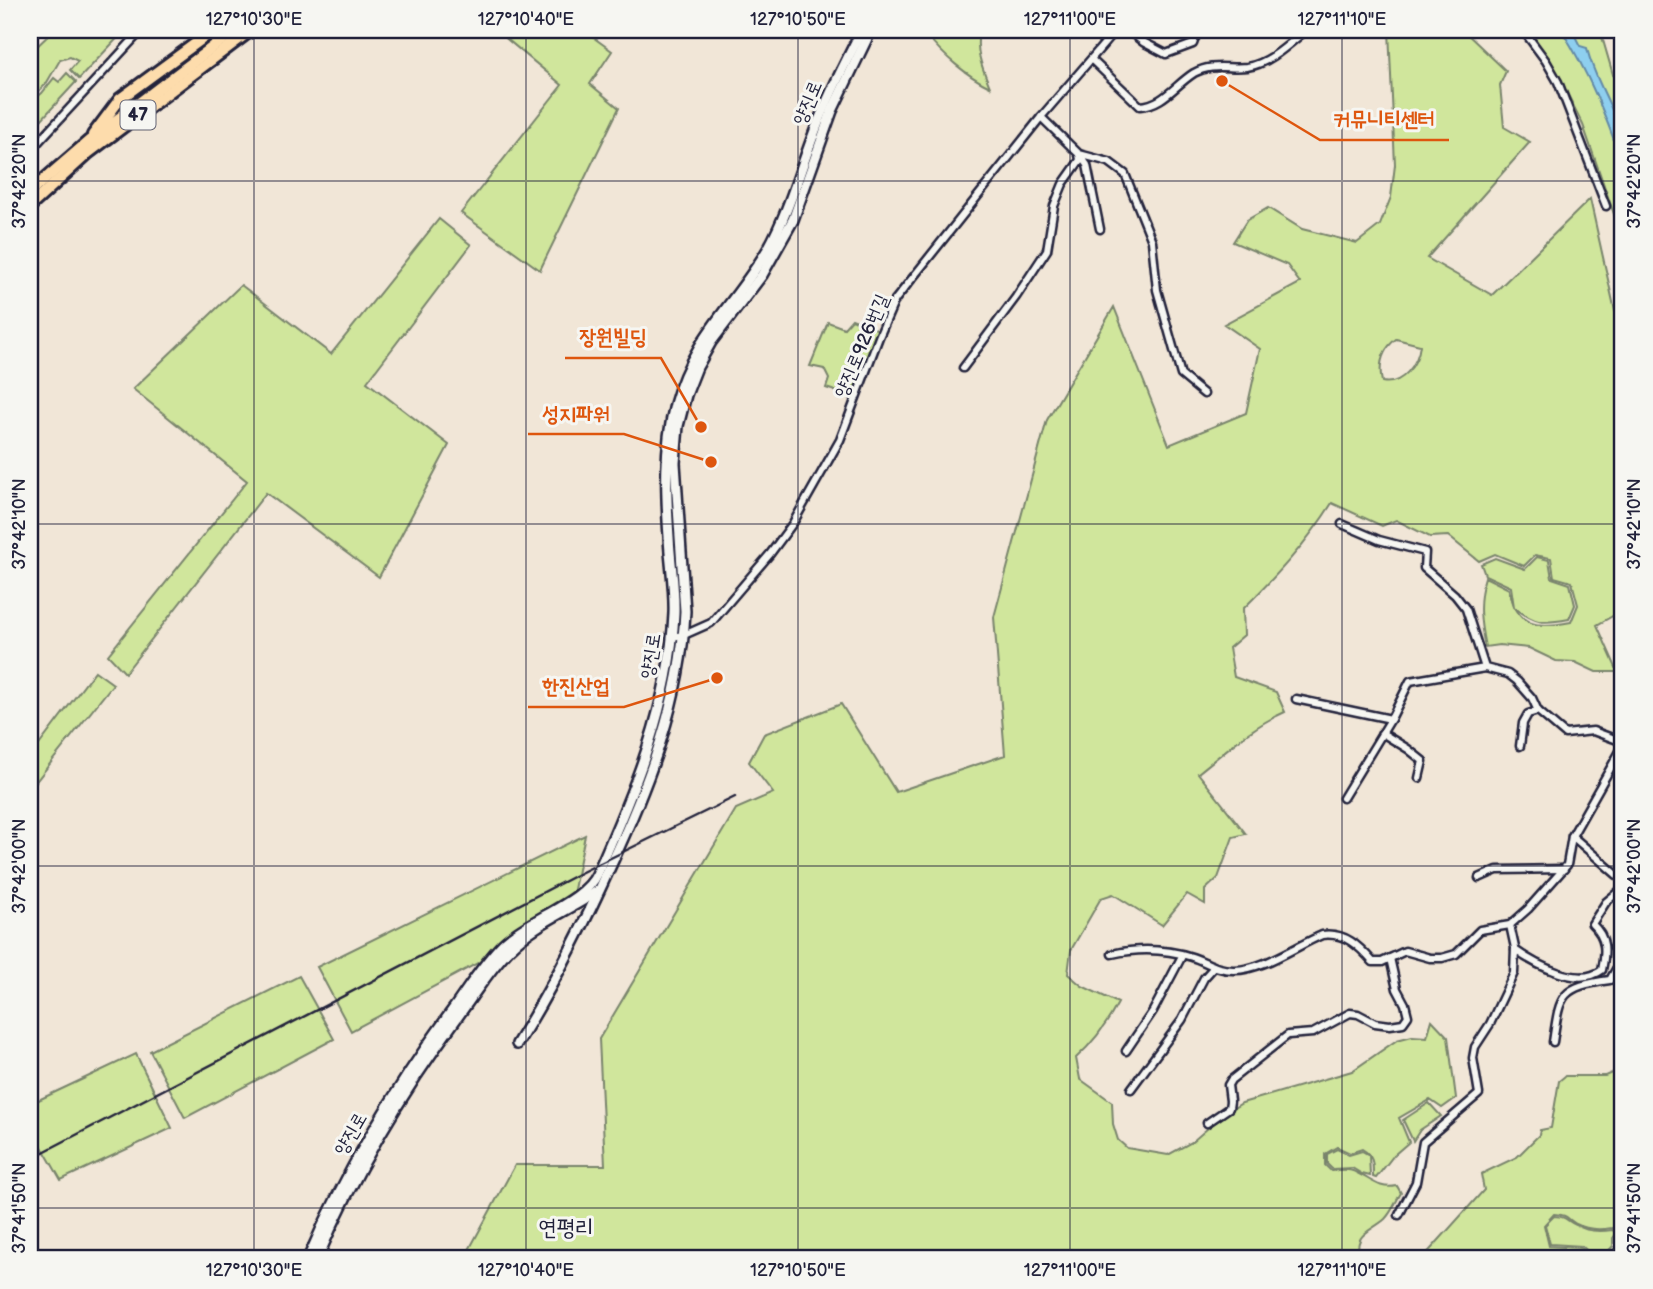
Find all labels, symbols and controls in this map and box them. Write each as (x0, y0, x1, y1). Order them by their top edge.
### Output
text: 127°10'30"E (206, 9, 302, 30)
text: 127°10'40"E (478, 9, 574, 30)
text: 127°10'50"E (750, 9, 846, 30)
text: 127°11'00"E (1024, 9, 1116, 30)
text: 127°11'10"E (1298, 9, 1387, 30)
street label: 양진로 (788, 77, 828, 129)
callout: 커뮤니티센터 (1320, 98, 1449, 140)
road number: 47 (120, 100, 156, 130)
text: 커뮤니티센터 (1333, 107, 1435, 132)
text: 37°42'20"N (9, 133, 30, 229)
text: 37°42'20"N (1624, 133, 1645, 229)
street label: 양진로926번길 (830, 291, 894, 401)
callout: 장원빌딩 (565, 316, 661, 358)
text: 장원빌딩 (579, 325, 647, 350)
callout: 성지파워 (528, 392, 624, 434)
text: 성지파워 (542, 402, 610, 427)
text: 37°42'10"N (9, 478, 30, 570)
text: 37°42'10"N (1624, 478, 1645, 570)
street label: 양진로 (636, 632, 666, 680)
callout: 한진산업 (528, 665, 624, 707)
text: 한진산업 (541, 674, 610, 699)
text: 37°42'00"N (9, 818, 30, 914)
text: 37°42'00"N (1624, 818, 1645, 914)
street label: 양진로 (330, 1108, 372, 1160)
text: 37°41'50"N (9, 1162, 30, 1254)
text: 37°41'50"N (1624, 1162, 1645, 1254)
district label: 연평리 (538, 1214, 594, 1242)
text: 127°10'30"E (206, 1260, 302, 1281)
text: 127°10'40"E (478, 1260, 574, 1281)
text: 127°10'50"E (750, 1260, 846, 1281)
text: 127°11'00"E (1024, 1260, 1116, 1281)
text: 127°11'10"E (1298, 1260, 1387, 1281)

